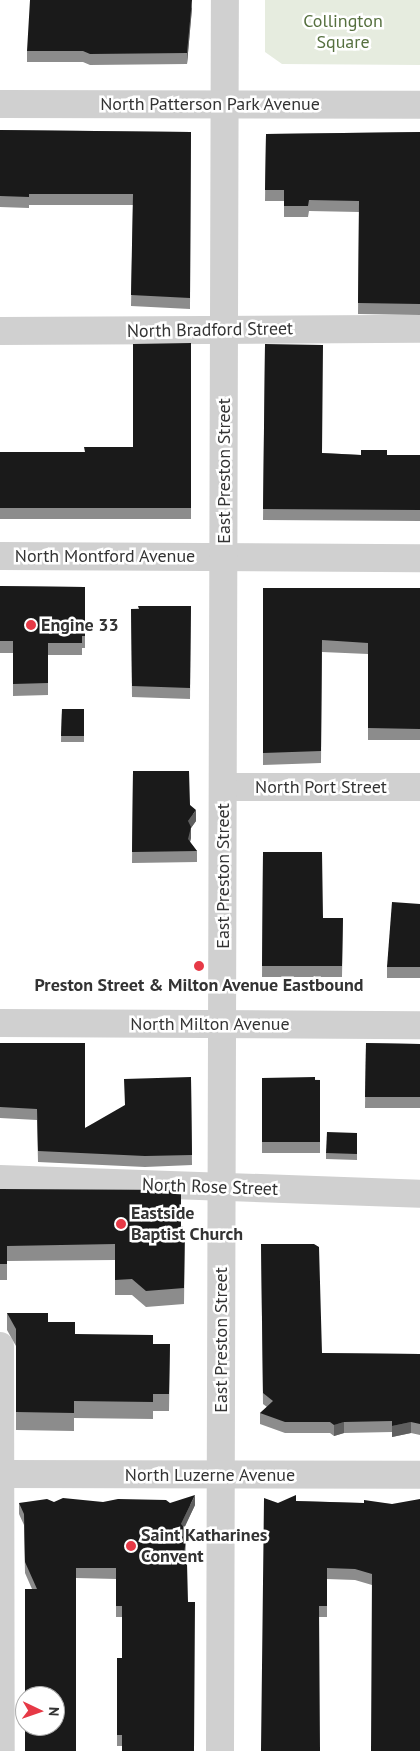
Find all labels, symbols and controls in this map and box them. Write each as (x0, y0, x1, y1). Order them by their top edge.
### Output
park label: Collington Square (303, 11, 383, 54)
street label: North Patterson Park Avenue (100, 93, 320, 115)
street label: North Bradford Street (127, 318, 293, 342)
street label: East Preston Street (213, 398, 235, 544)
street label: North Montford Avenue (14, 545, 196, 567)
place label: Engine 33 (41, 614, 119, 636)
marker: Engine 33 (25, 619, 37, 631)
street label: North Port Street (255, 776, 387, 798)
street label: East Preston Street (212, 803, 234, 949)
marker: Preston Street & Milton Avenue Eastbound (193, 960, 205, 972)
place label: Preston Street & Milton Avenue Eastbound (34, 974, 364, 996)
street label: North Milton Avenue (130, 1013, 290, 1035)
street label: North Rose Street (142, 1174, 278, 1200)
place label: Eastside Baptist Church (131, 1203, 243, 1246)
marker: Eastside Baptist Church (115, 1218, 127, 1230)
street label: East Preston Street (210, 1267, 232, 1413)
street label: North Luzerne Avenue (125, 1464, 295, 1486)
place label: Saint Katharines Convent (141, 1525, 267, 1568)
marker: Saint Katharines Convent (125, 1540, 137, 1552)
north arrow (15, 1686, 65, 1736)
text: N (45, 1707, 63, 1717)

